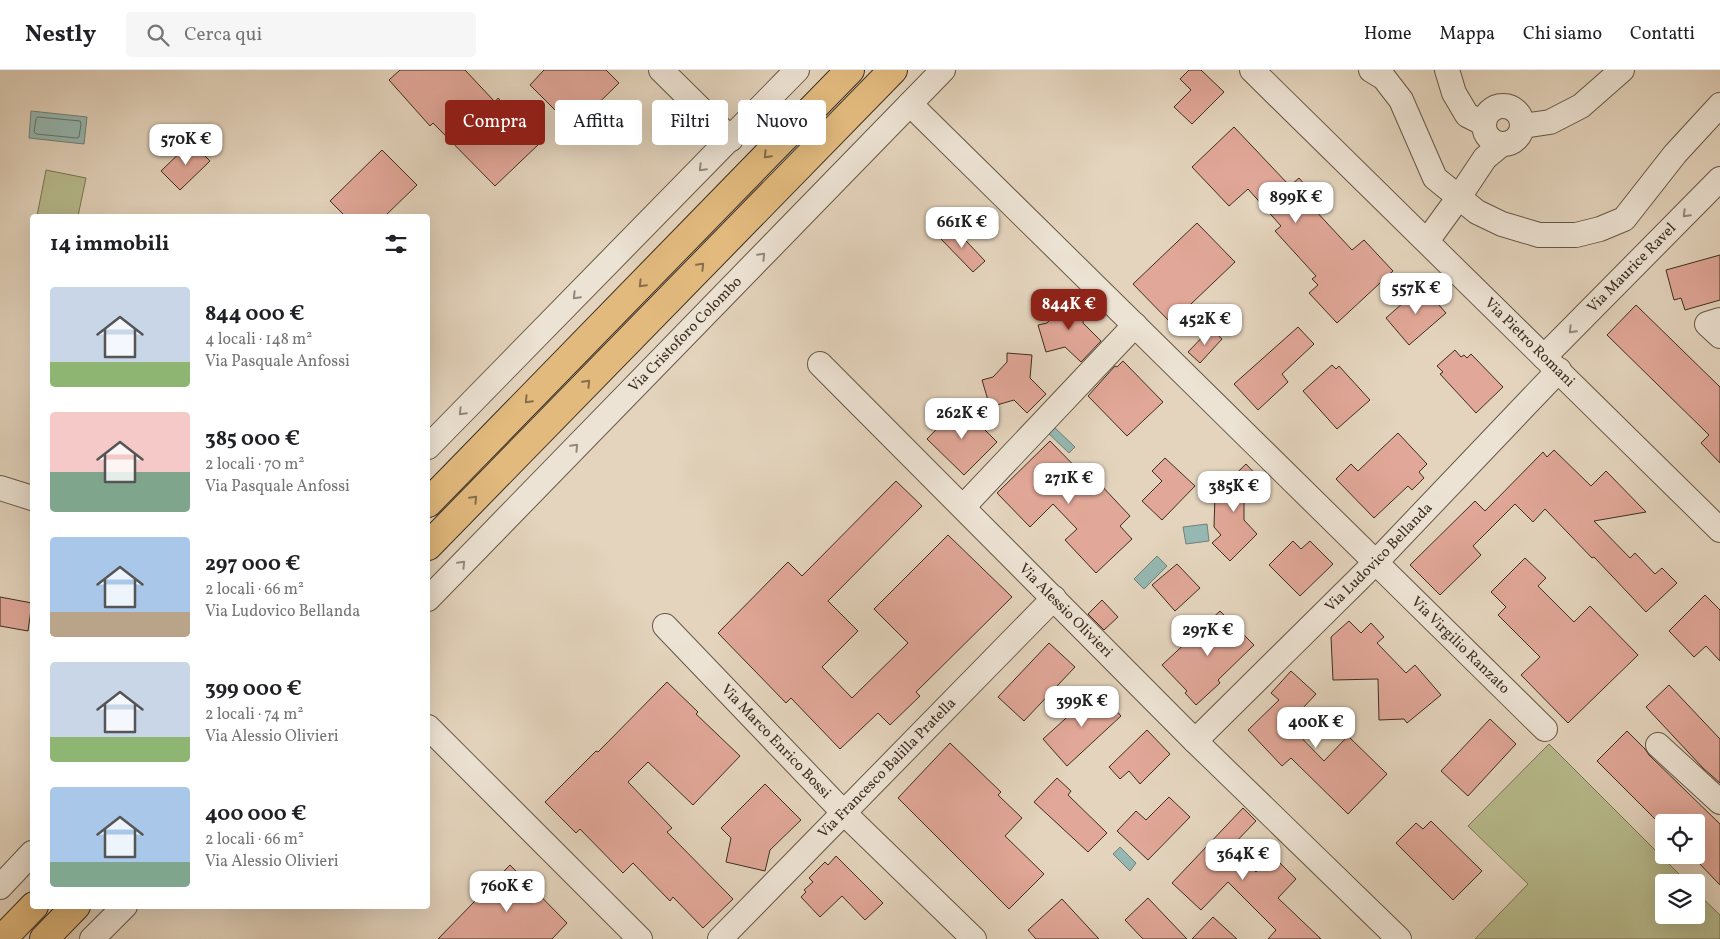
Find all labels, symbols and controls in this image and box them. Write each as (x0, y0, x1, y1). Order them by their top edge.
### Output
search box (126, 12, 476, 57)
text: Nestly (25, 18, 96, 52)
icon: search (144, 21, 172, 49)
text: Cerca qui (184, 22, 262, 48)
text: Home (1364, 22, 1412, 47)
text: Mappa (1440, 22, 1495, 47)
text: Chi siamo (1523, 22, 1602, 47)
text: Contatti (1630, 22, 1695, 47)
chip: Compra (445, 100, 545, 145)
chip: Affitta (555, 100, 642, 145)
chip: Filtri (652, 100, 728, 145)
chip: Nuovo (738, 100, 826, 145)
pin: 570K € (145, 124, 227, 166)
text: 570K € (160, 129, 212, 151)
one-way arrow (764, 149, 773, 158)
one-way arrow (699, 162, 708, 171)
pin: 899K € (1255, 182, 1337, 224)
text: 899K € (1269, 187, 1323, 209)
pin: 661K € (921, 206, 1003, 249)
one-way arrow (1683, 208, 1692, 217)
text: 661K € (937, 212, 987, 234)
street label: Via Maurice Ravel (1583, 218, 1681, 318)
text: 14 immobili (50, 230, 169, 259)
icon: filters (382, 230, 410, 258)
one-way arrow (756, 252, 765, 261)
one-way arrow (695, 263, 704, 272)
street label: Via Cristoforo Colombo (624, 272, 747, 397)
pin: 557K € (1375, 272, 1457, 315)
one-way arrow (639, 278, 648, 287)
text: 557K € (1391, 278, 1441, 300)
pin: 844K € (1028, 288, 1110, 331)
one-way arrow (573, 290, 582, 299)
street label: Via Pietro Romani (1479, 293, 1579, 392)
text: 844K € (1042, 294, 1096, 316)
text: 844 000 € (205, 300, 304, 329)
pin: 452K € (1164, 304, 1246, 346)
icon: home (90, 307, 150, 367)
text: 452K € (1179, 309, 1231, 331)
one-way arrow (1569, 324, 1578, 333)
text: 4 locali · 148 m² (205, 329, 312, 351)
text: Via Pasquale Anfossi (205, 351, 350, 373)
one-way arrow (581, 380, 590, 389)
one-way arrow (525, 394, 534, 403)
pin: 262K € (921, 398, 1003, 440)
text: 262K € (936, 403, 988, 425)
one-way arrow (459, 406, 468, 415)
text: 385 000 € (205, 425, 300, 454)
icon: home (90, 432, 150, 492)
one-way arrow (569, 444, 578, 453)
text: 2 locali · 70 m² (205, 454, 304, 476)
pin: 271K € (1028, 462, 1110, 505)
text: 271K € (1045, 468, 1093, 490)
pin: 385K € (1193, 470, 1275, 513)
text: Via Pasquale Anfossi (205, 476, 350, 498)
text: 385K € (1209, 476, 1259, 498)
one-way arrow (468, 496, 477, 505)
street label: Via Ludovico Bellanda (1321, 498, 1438, 617)
text: 297 000 € (205, 550, 301, 579)
icon: home (90, 557, 150, 617)
street label: Via Alessio Olivieri (1014, 559, 1117, 663)
one-way arrow (456, 560, 465, 569)
text: 2 locali · 66 m² (205, 579, 304, 601)
street label: Via Virgilio Ranzato (1406, 592, 1514, 699)
text: Via Ludovico Bellanda (205, 601, 360, 623)
pin: 297K € (1167, 614, 1249, 657)
text: 297K € (1182, 620, 1234, 642)
text: 399 000 € (205, 675, 302, 704)
street label: Via Marco Enrico Bossi (716, 680, 836, 803)
icon: home (90, 682, 150, 742)
pin: 399K € (1041, 686, 1123, 728)
text: 399K € (1056, 691, 1108, 713)
street label: Via Francesco Balilla Pratella (813, 693, 961, 843)
text: 2 locali · 74 m² (205, 704, 303, 726)
pin: 400K € (1275, 706, 1357, 749)
text: 400K € (1288, 712, 1344, 734)
text: Via Alessio Olivieri (205, 726, 339, 748)
text: 400 000 € (205, 800, 306, 829)
icon: home (90, 807, 150, 867)
map controls (1655, 814, 1705, 924)
button: locate (1655, 814, 1705, 864)
text: 2 locali · 66 m² (205, 829, 304, 851)
pin: 364K € (1202, 838, 1284, 881)
text: 364K € (1217, 844, 1270, 866)
text: Via Alessio Olivieri (205, 851, 339, 873)
pin: 760K € (466, 870, 548, 913)
button: layers (1655, 874, 1705, 924)
text: 760K € (481, 876, 533, 898)

